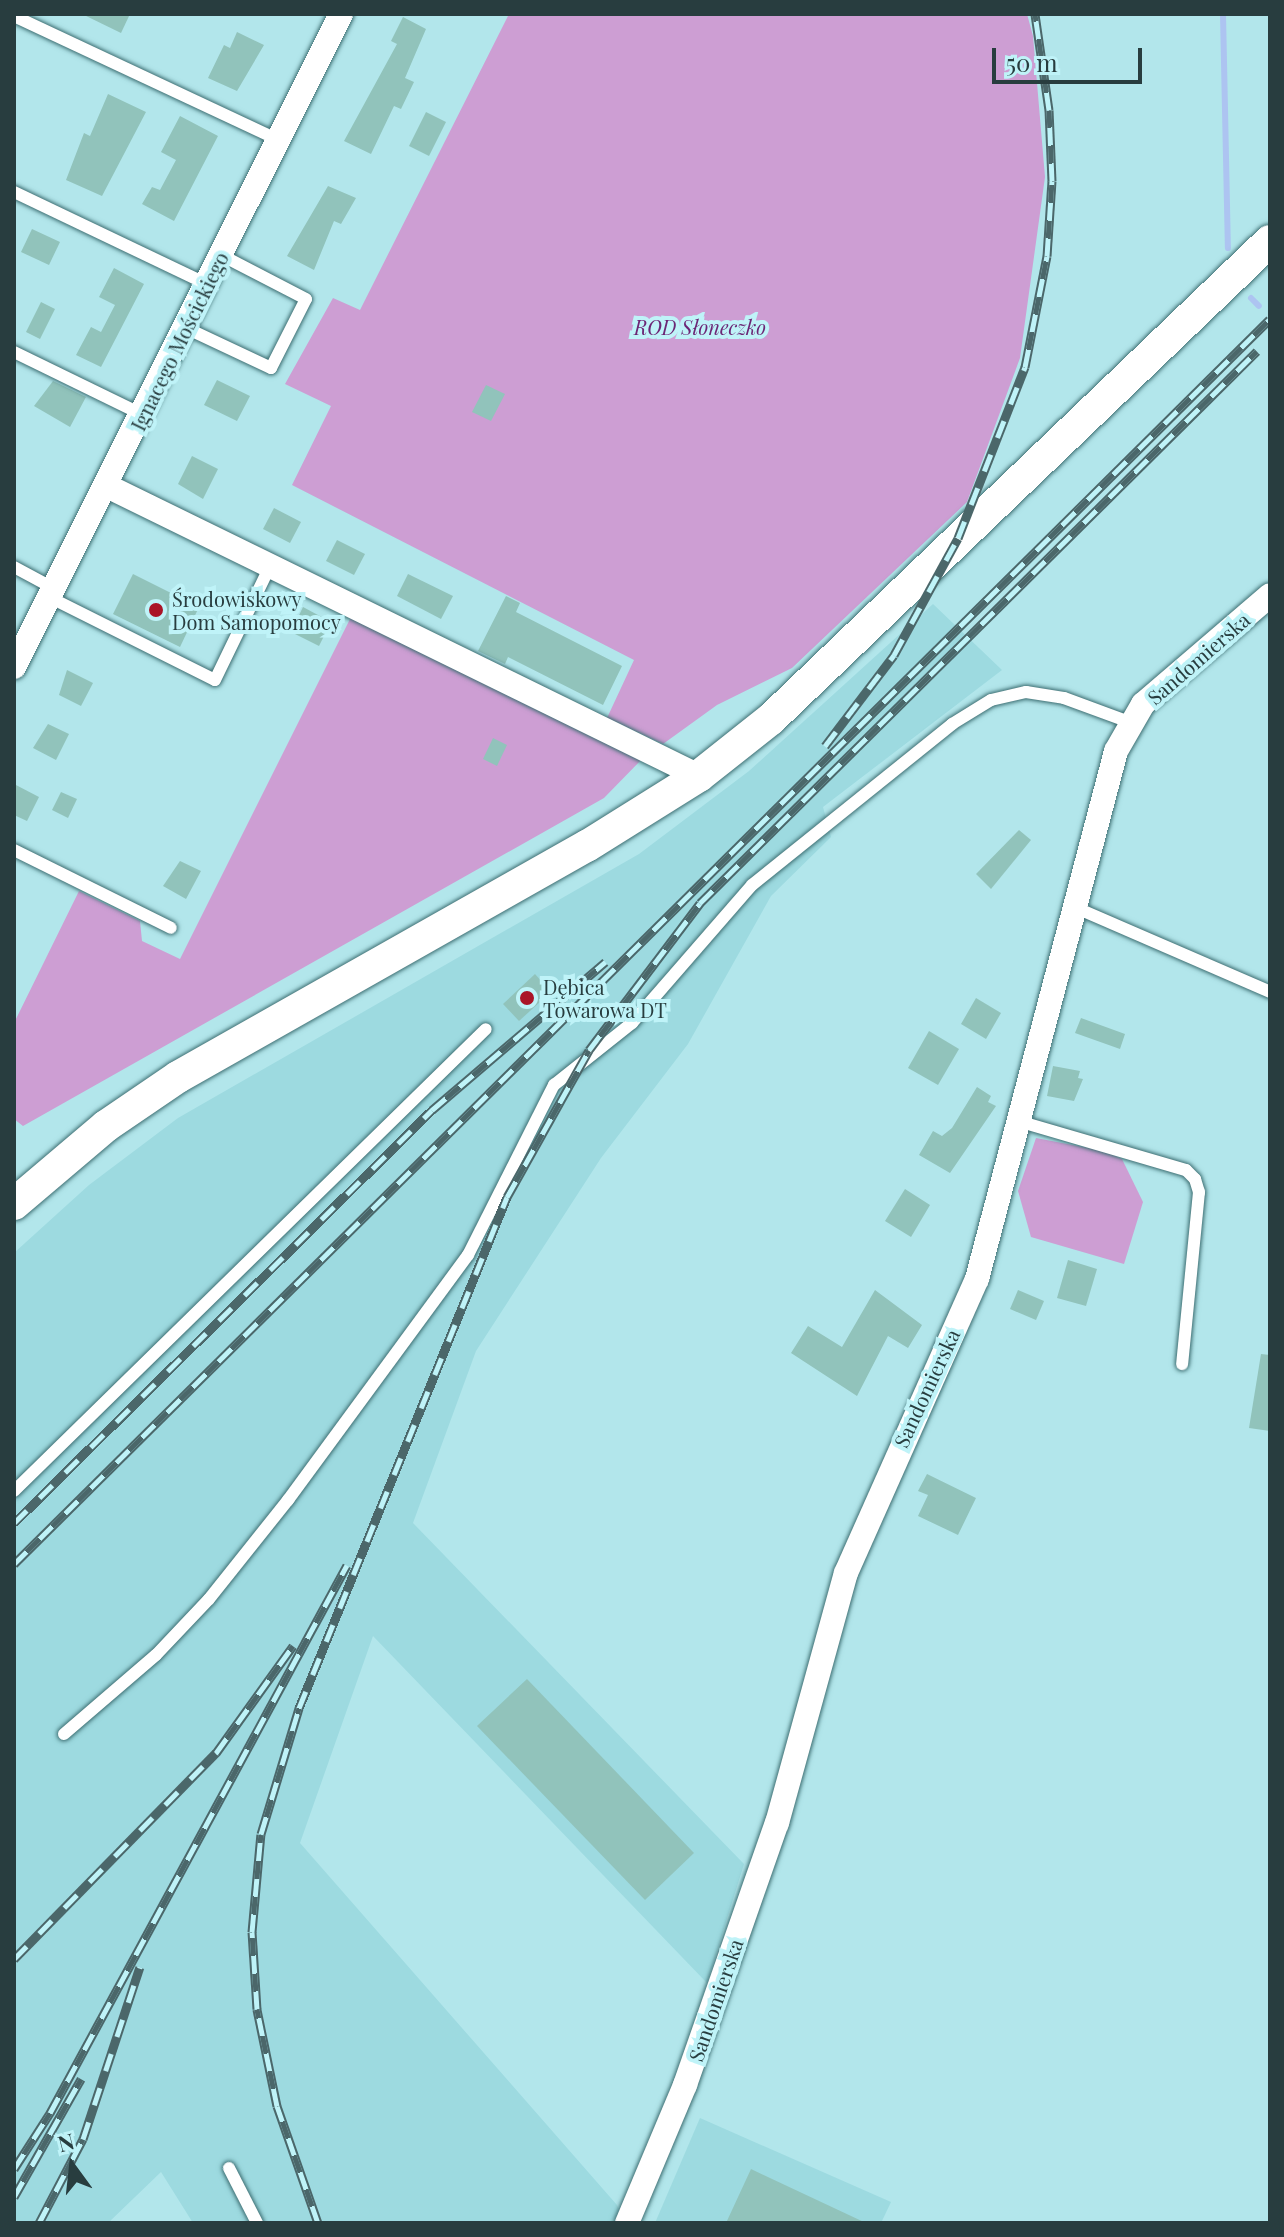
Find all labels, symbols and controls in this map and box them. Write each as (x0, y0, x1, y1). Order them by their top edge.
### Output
scale bar (996, 32, 1146, 82)
text: 50 m (1006, 46, 1058, 78)
street label: Ignacego Mościckiego (125, 248, 233, 434)
park label: ROD Słoneczko (634, 314, 766, 338)
place label: Środowiskowy Dom Samopomocy (172, 586, 341, 633)
marker: Środowiskowy Dom Samopomocy (147, 601, 165, 619)
street label: Sandomierska (1142, 607, 1254, 709)
place label: Dębica Towarowa DT (543, 974, 667, 1021)
marker: Dębica Towarowa DT (518, 989, 536, 1007)
street label: Sandomierska (888, 1325, 964, 1451)
street label: Sandomierska (683, 1936, 747, 2064)
north arrow (32, 2125, 112, 2205)
text: N (54, 2125, 77, 2158)

